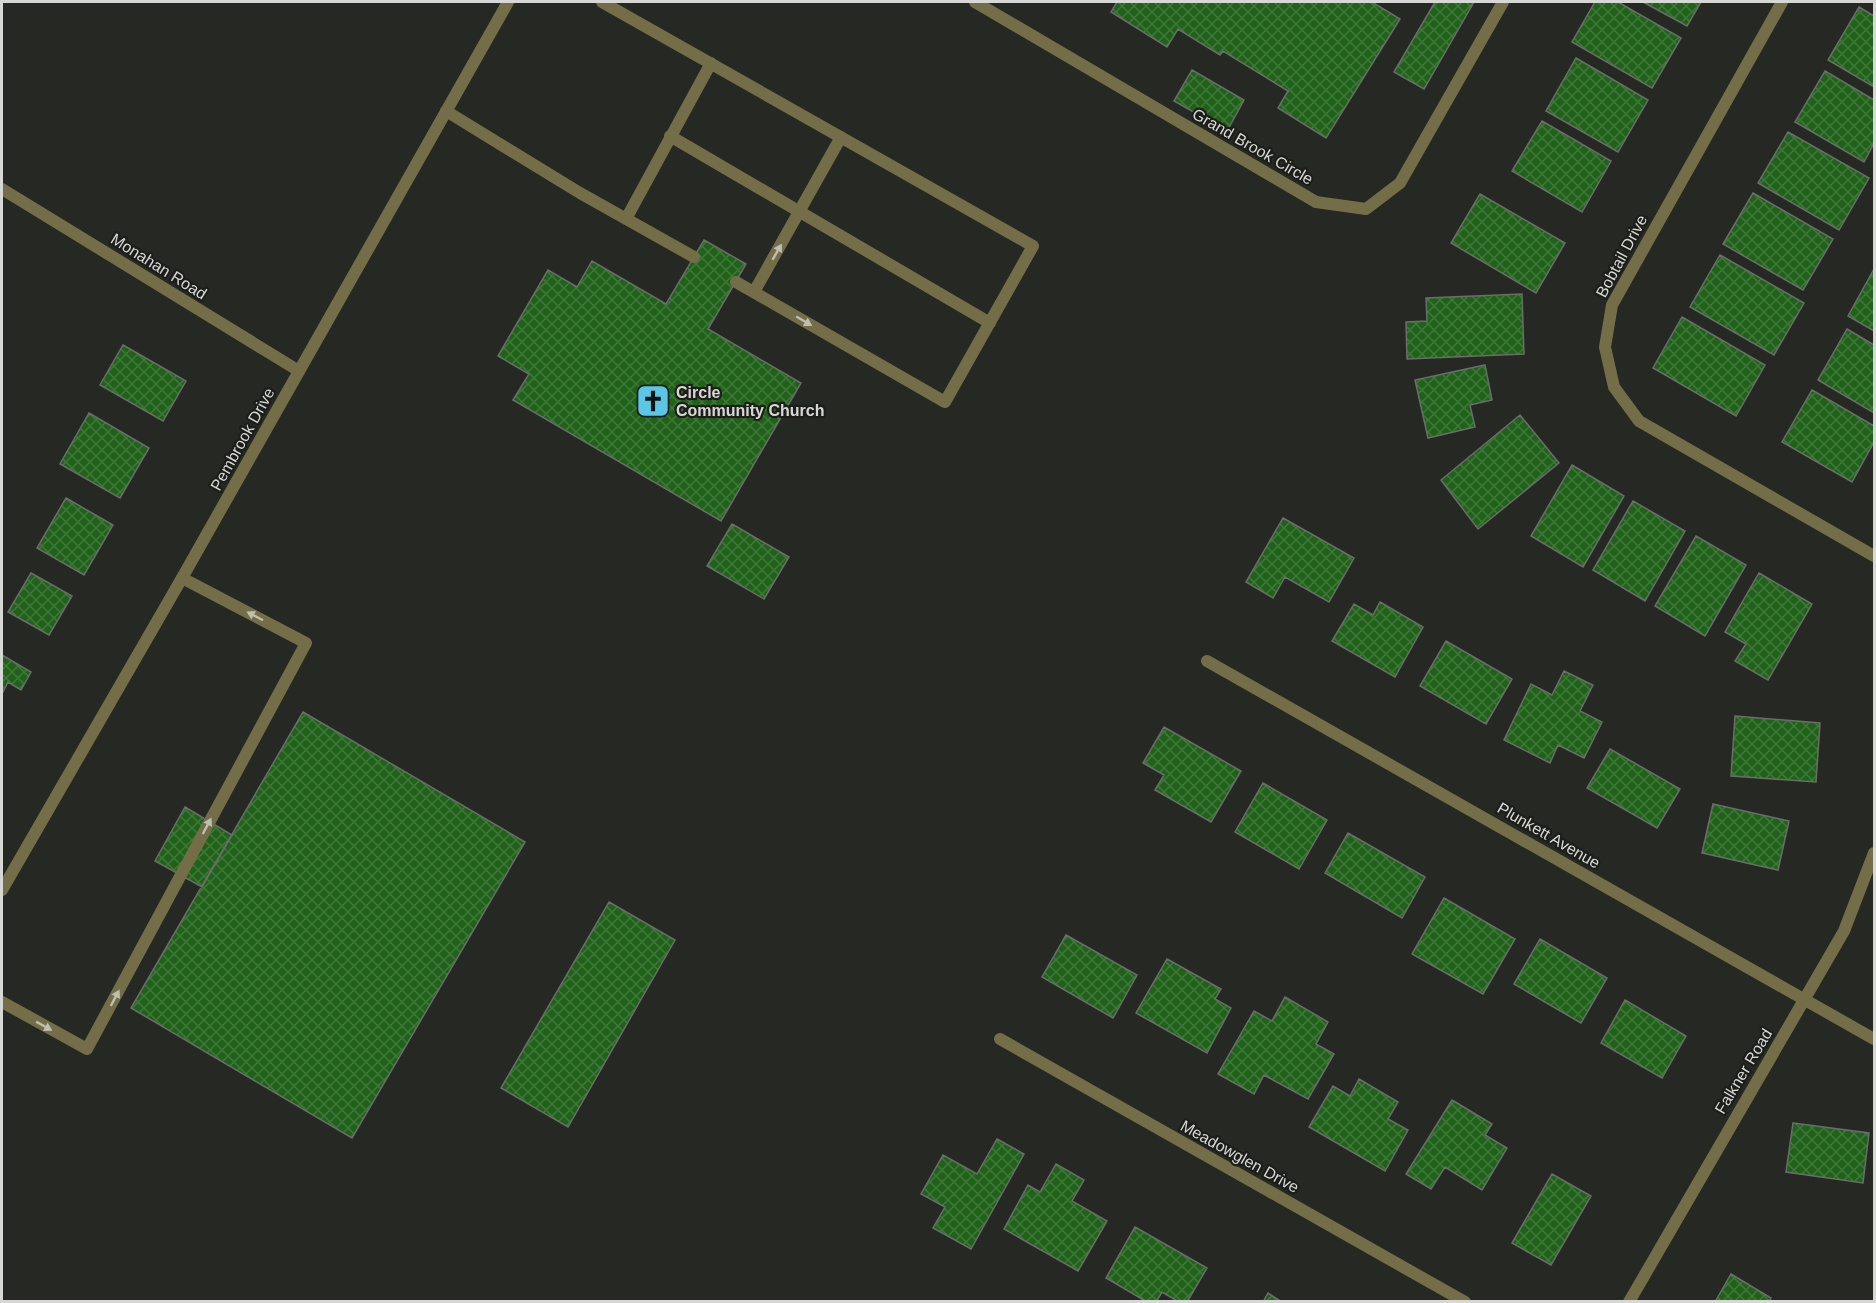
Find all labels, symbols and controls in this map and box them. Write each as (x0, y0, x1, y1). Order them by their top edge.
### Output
street label: Grand Brook Circle (1190, 105, 1316, 188)
street label: Bobtail Drive (1593, 212, 1650, 300)
street label: Monahan Road (108, 230, 210, 303)
one-way arrow (771, 244, 782, 260)
one-way arrow (796, 316, 813, 326)
church icon: Circle Community Church (635, 383, 671, 419)
place label: Circle Community Church (676, 384, 824, 419)
street label: Pembrook Drive (207, 385, 278, 494)
one-way arrow (246, 611, 263, 621)
street label: Plunkett Avenue (1495, 799, 1603, 872)
one-way arrow (202, 817, 212, 834)
one-way arrow (110, 989, 120, 1006)
one-way arrow (36, 1020, 52, 1031)
street label: Falkner Road (1711, 1026, 1775, 1117)
street label: Meadowglen Drive (1178, 1117, 1302, 1196)

